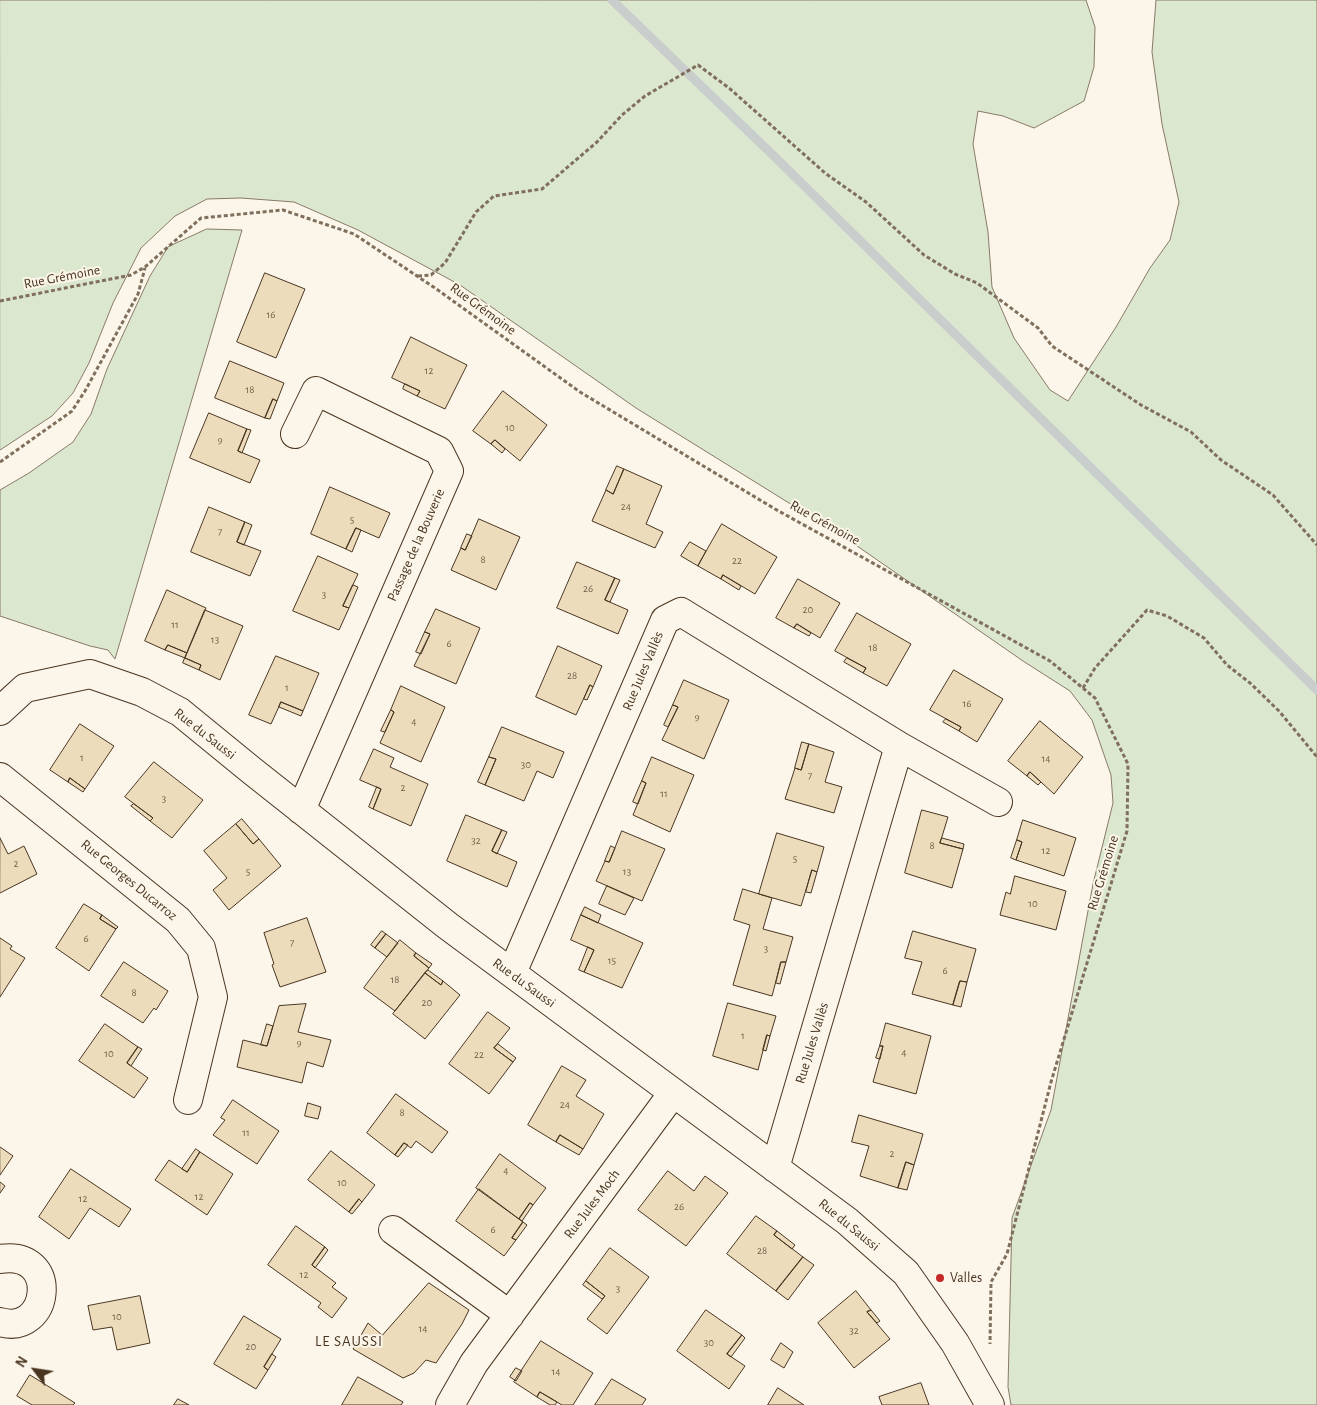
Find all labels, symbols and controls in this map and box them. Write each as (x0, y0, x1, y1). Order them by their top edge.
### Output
street label: Rue Grémoine (22, 261, 102, 293)
street label: Rue Grémoine (447, 279, 519, 339)
house number: 16 (267, 308, 275, 322)
house number: 12 (425, 364, 433, 378)
house number: 18 (246, 383, 254, 397)
house number: 10 (505, 421, 515, 435)
house number: 9 (217, 433, 223, 447)
street label: Passage de la Bouverie (384, 486, 448, 604)
street label: Rue Grémoine (787, 497, 863, 549)
house number: 24 (621, 500, 631, 514)
house number: 5 (350, 513, 354, 527)
house number: 7 (218, 525, 222, 539)
house number: 8 (480, 553, 486, 567)
house number: 22 (732, 554, 742, 568)
house number: 26 (583, 582, 593, 596)
house number: 3 (322, 588, 326, 602)
house number: 20 (803, 603, 813, 617)
house number: 11 (171, 618, 179, 632)
street label: Rue Jules Vallès (619, 629, 667, 713)
house number: 13 (211, 633, 219, 647)
house number: 6 (446, 637, 452, 651)
house number: 18 (869, 641, 877, 655)
house number: 28 (567, 669, 577, 683)
house number: 1 (285, 681, 289, 695)
house number: 16 (963, 697, 971, 711)
street label: Rue du Saussi (171, 705, 239, 763)
house number: 9 (694, 710, 700, 724)
house number: 4 (411, 715, 417, 729)
house number: 1 (80, 751, 84, 765)
house number: 14 (1041, 752, 1051, 766)
house number: 30 (521, 758, 531, 772)
house number: 7 (808, 769, 812, 783)
house number: 2 (400, 781, 406, 795)
house number: 11 (660, 787, 668, 801)
house number: 3 (162, 792, 166, 806)
street label: Rue Grémoine (1084, 833, 1122, 913)
house number: 32 (471, 834, 481, 848)
street label: Rue Georges Ducarroz (77, 836, 181, 924)
house number: 8 (929, 839, 935, 853)
house number: 12 (1042, 844, 1050, 858)
house number: 5 (793, 852, 797, 866)
house number: 2 (13, 857, 19, 871)
house number: 5 (246, 865, 250, 879)
house number: 13 (623, 865, 631, 879)
house number: 10 (1028, 897, 1038, 911)
house number: 6 (83, 932, 89, 946)
house number: 7 (290, 936, 294, 950)
house number: 3 (764, 942, 768, 956)
house number: 15 (608, 954, 616, 968)
street label: Rue du Saussi (489, 955, 559, 1011)
house number: 6 (942, 964, 948, 978)
house number: 18 (391, 973, 399, 987)
house number: 8 (131, 986, 137, 1000)
house number: 20 (422, 996, 432, 1010)
street label: Rue Jules Vallès (792, 1000, 832, 1086)
house number: 1 (741, 1029, 745, 1043)
house number: 9 (296, 1036, 302, 1050)
house number: 4 (901, 1046, 907, 1060)
house number: 10 (104, 1047, 114, 1061)
house number: 22 (474, 1048, 484, 1062)
house number: 24 (560, 1098, 570, 1112)
house number: 8 (399, 1106, 405, 1120)
house number: 11 (242, 1126, 250, 1140)
house number: 2 (889, 1147, 895, 1161)
house number: 4 (503, 1164, 509, 1178)
street label: Rue Jules Moch (560, 1166, 624, 1242)
house number: 10 (337, 1176, 347, 1190)
house number: 12 (195, 1190, 203, 1204)
house number: 12 (79, 1192, 87, 1206)
street label: Rue du Saussi (815, 1195, 883, 1255)
house number: 26 (674, 1200, 684, 1214)
house number: 6 (490, 1223, 496, 1237)
house number: 28 (757, 1244, 767, 1258)
house number: 12 (300, 1268, 308, 1282)
place label: Valles (950, 1270, 982, 1286)
marker: Valles (934, 1272, 946, 1284)
house number: 3 (616, 1282, 620, 1296)
house number: 10 (112, 1310, 122, 1324)
house number: 14 (418, 1322, 428, 1336)
house number: 32 (849, 1324, 859, 1338)
district label: LE SAUSSI (314, 1332, 384, 1350)
house number: 30 (704, 1336, 714, 1350)
house number: 20 (246, 1340, 256, 1354)
north arrow (10, 1345, 60, 1395)
text: N (14, 1355, 31, 1370)
house number: 14 (551, 1365, 561, 1379)

